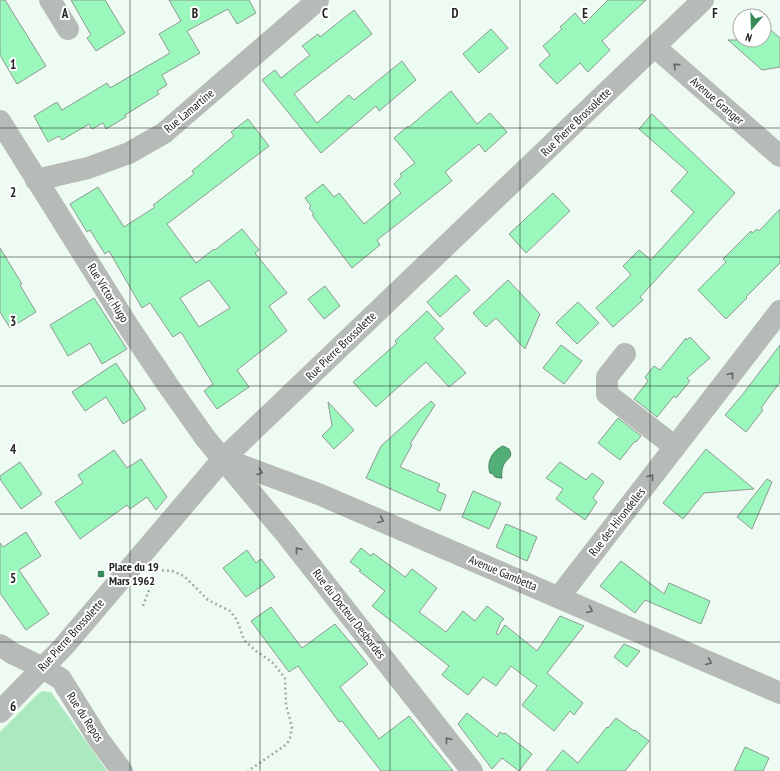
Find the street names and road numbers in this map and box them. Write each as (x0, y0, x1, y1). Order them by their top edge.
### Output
street label: Avenue Granger (688, 73, 748, 128)
street label: Rue Pierre Brossolette (537, 84, 614, 159)
street label: Rue Lamartine (161, 85, 217, 136)
street label: Rue Victor Hugo (84, 260, 132, 325)
street label: Rue Pierre Brossolette (302, 308, 379, 383)
street label: Rue des Hirondelles (585, 484, 648, 559)
street label: Avenue Gambetta (467, 551, 540, 594)
street label: Rue du Docteur Desbordes (310, 566, 389, 661)
street label: Rue Pierre Brossolette (34, 595, 107, 674)
street label: Rue du Repos (64, 689, 107, 744)

